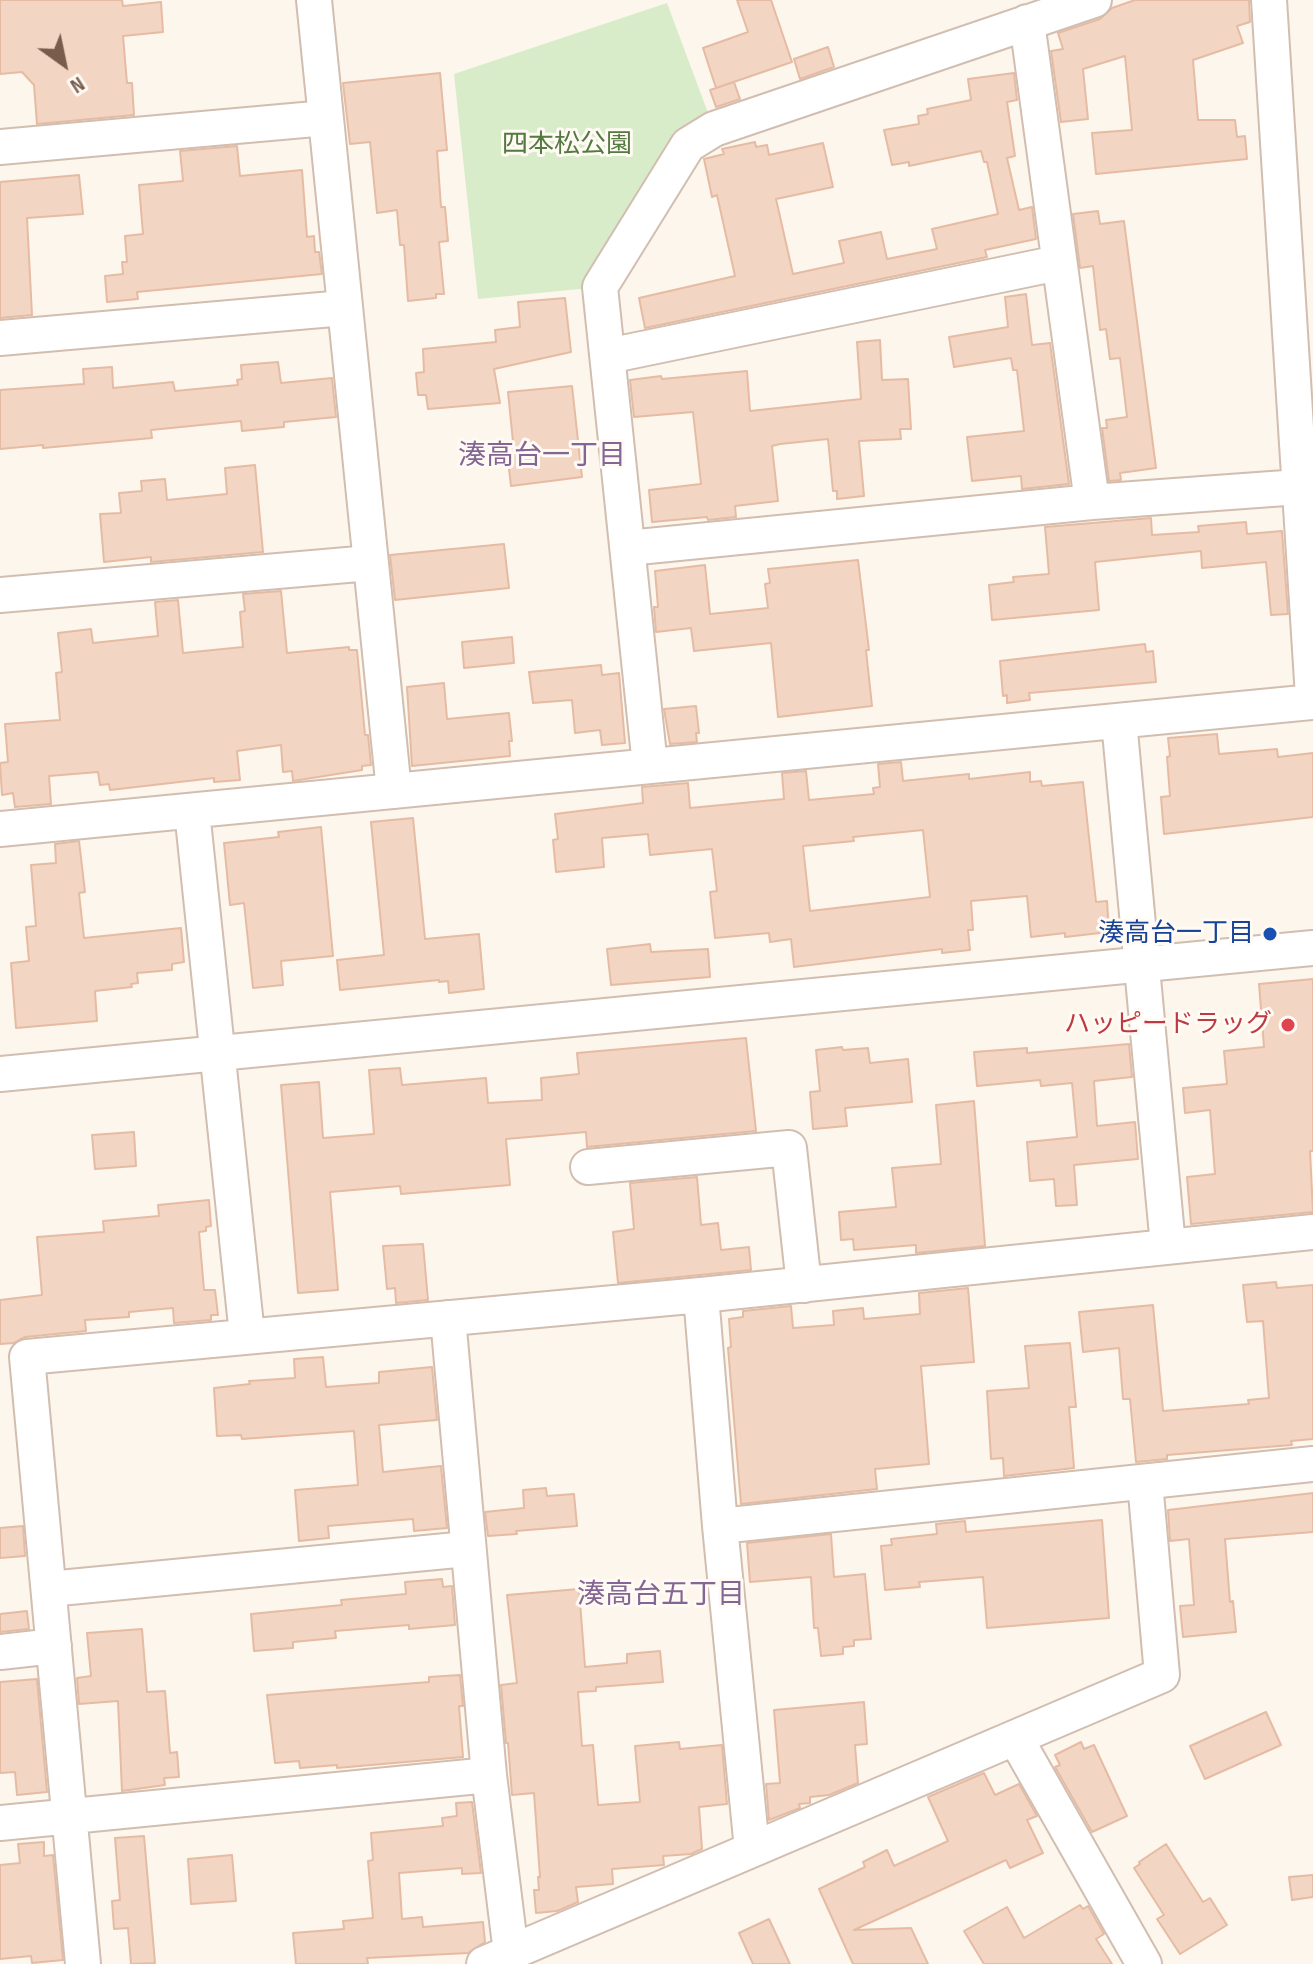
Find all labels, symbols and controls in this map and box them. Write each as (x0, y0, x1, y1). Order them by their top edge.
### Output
north arrow (24, 24, 104, 104)
text: N (65, 70, 90, 99)
park label: 四本松公園 (502, 129, 632, 161)
district label: 湊高台一丁目 (458, 440, 626, 474)
place label: 湊高台一丁目 (1098, 918, 1254, 950)
marker: 湊高台一丁目 (1261, 925, 1279, 943)
place label: ハッピードラッグ (1064, 1009, 1272, 1041)
marker: ハッピードラッグ (1279, 1016, 1297, 1034)
district label: 湊高台五丁目 (577, 1579, 745, 1613)

